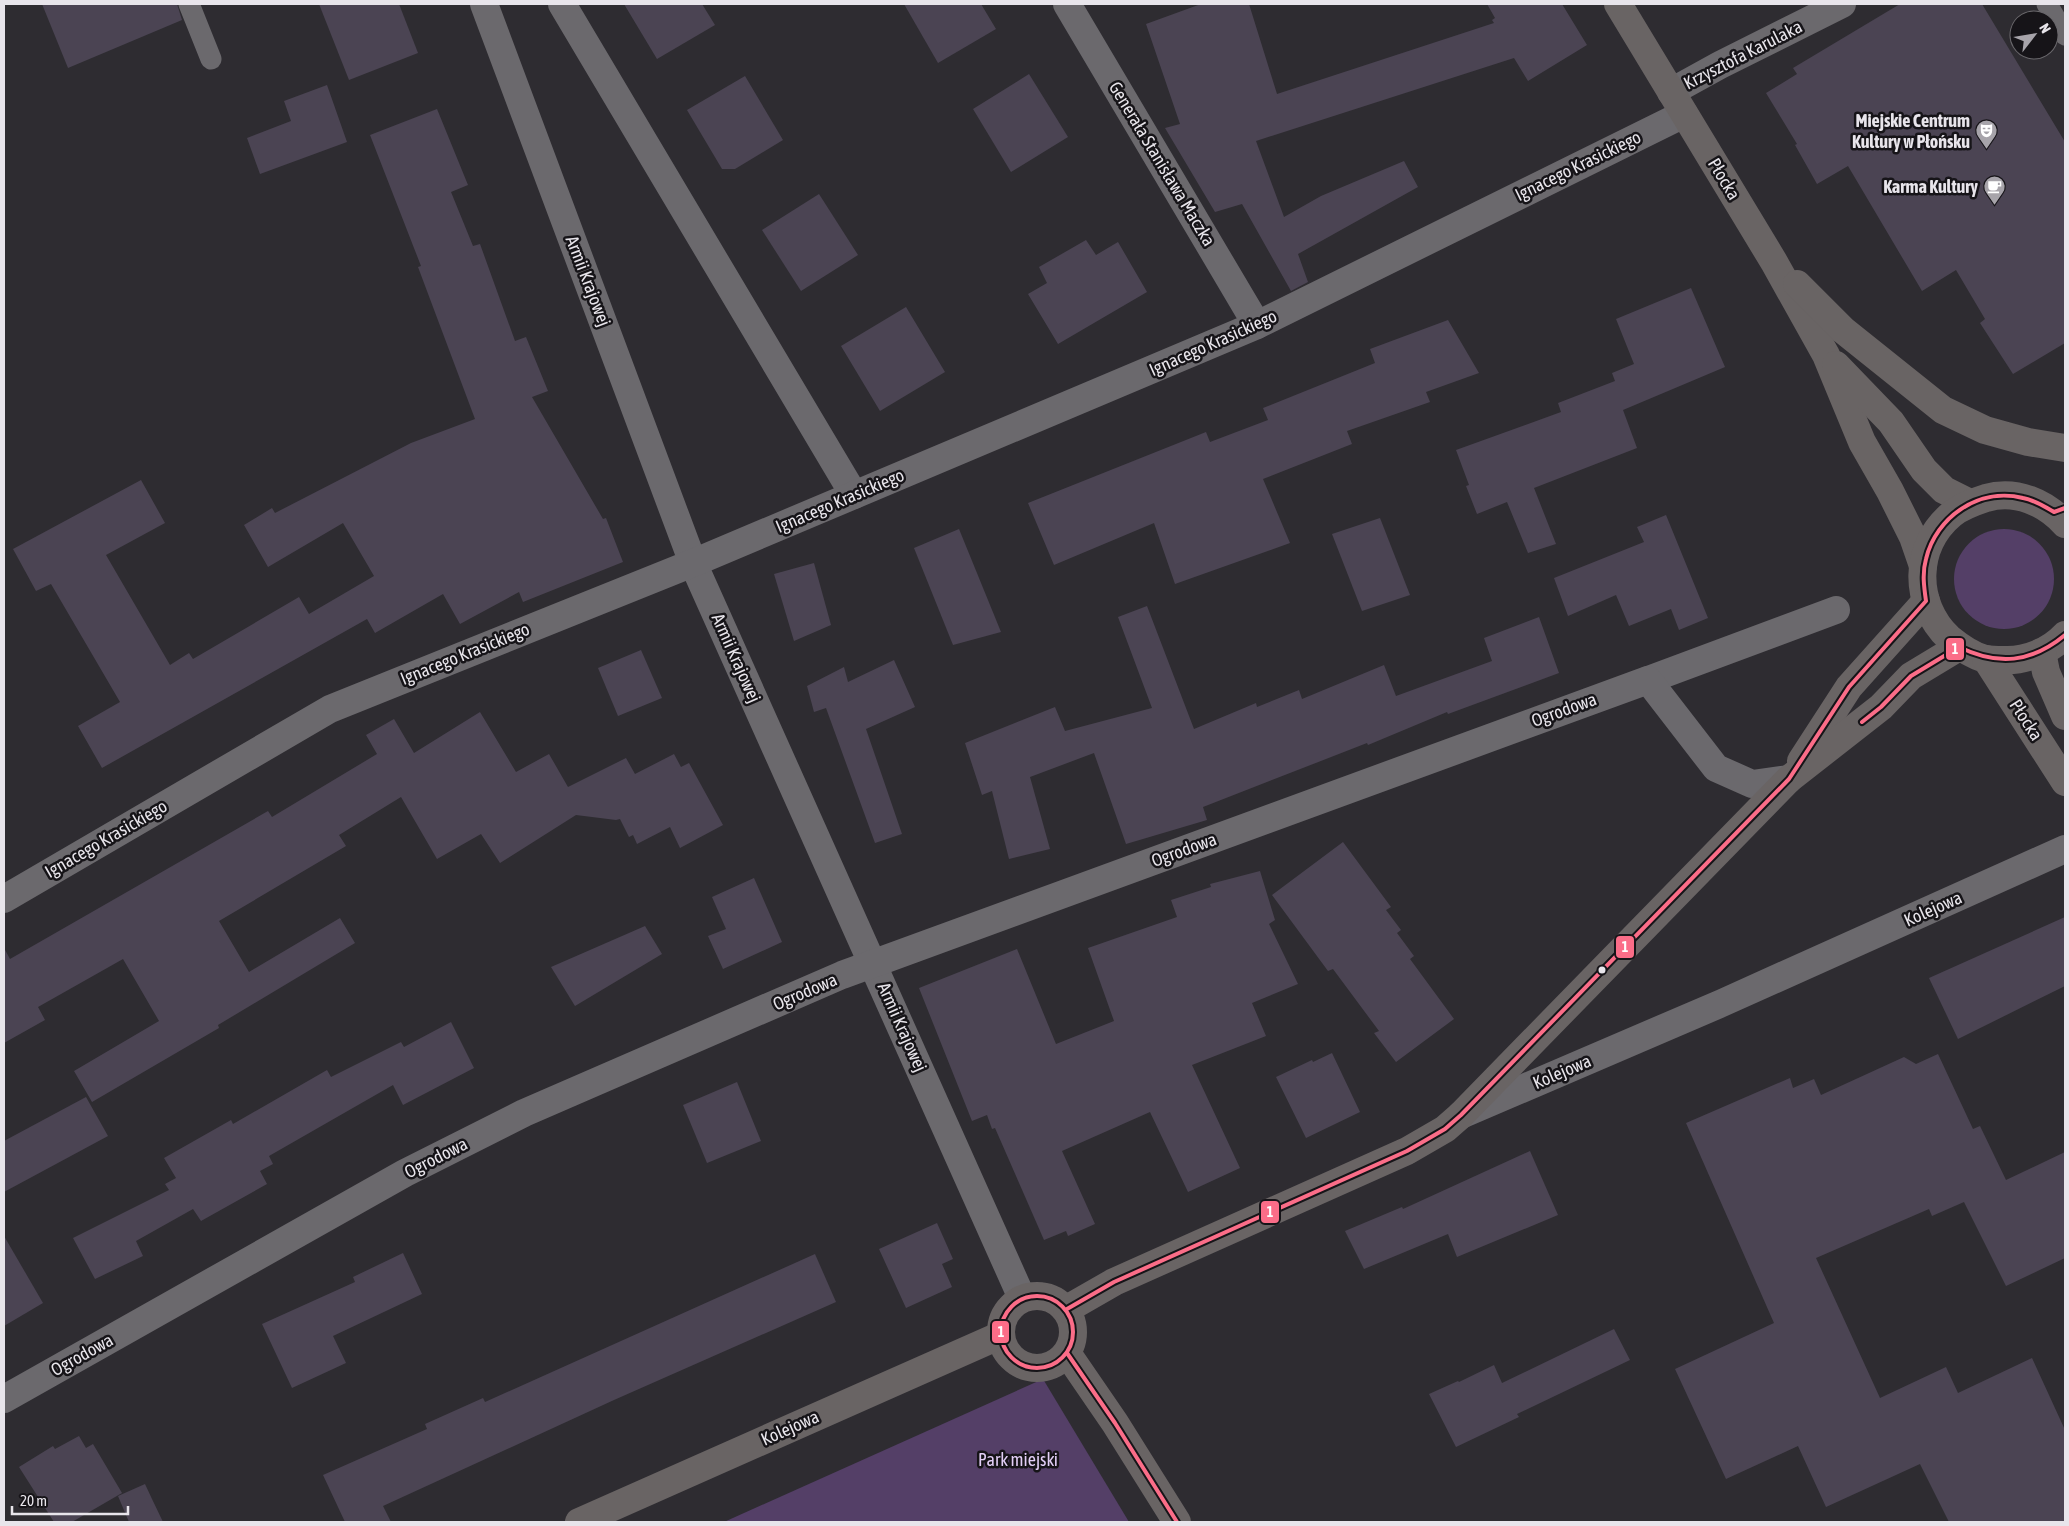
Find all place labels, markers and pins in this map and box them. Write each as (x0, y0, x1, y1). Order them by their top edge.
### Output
place label: Miejskie Centrum Kultury w Płońsku (1852, 110, 1970, 152)
theatre icon: Miejskie Centrum Kultury w Płońsku (1974, 119, 1998, 150)
cafe icon: Karma Kultury (1982, 175, 2006, 206)
place label: Karma Kultury (1883, 176, 1979, 197)
unlabelled marker (1597, 965, 1607, 975)

